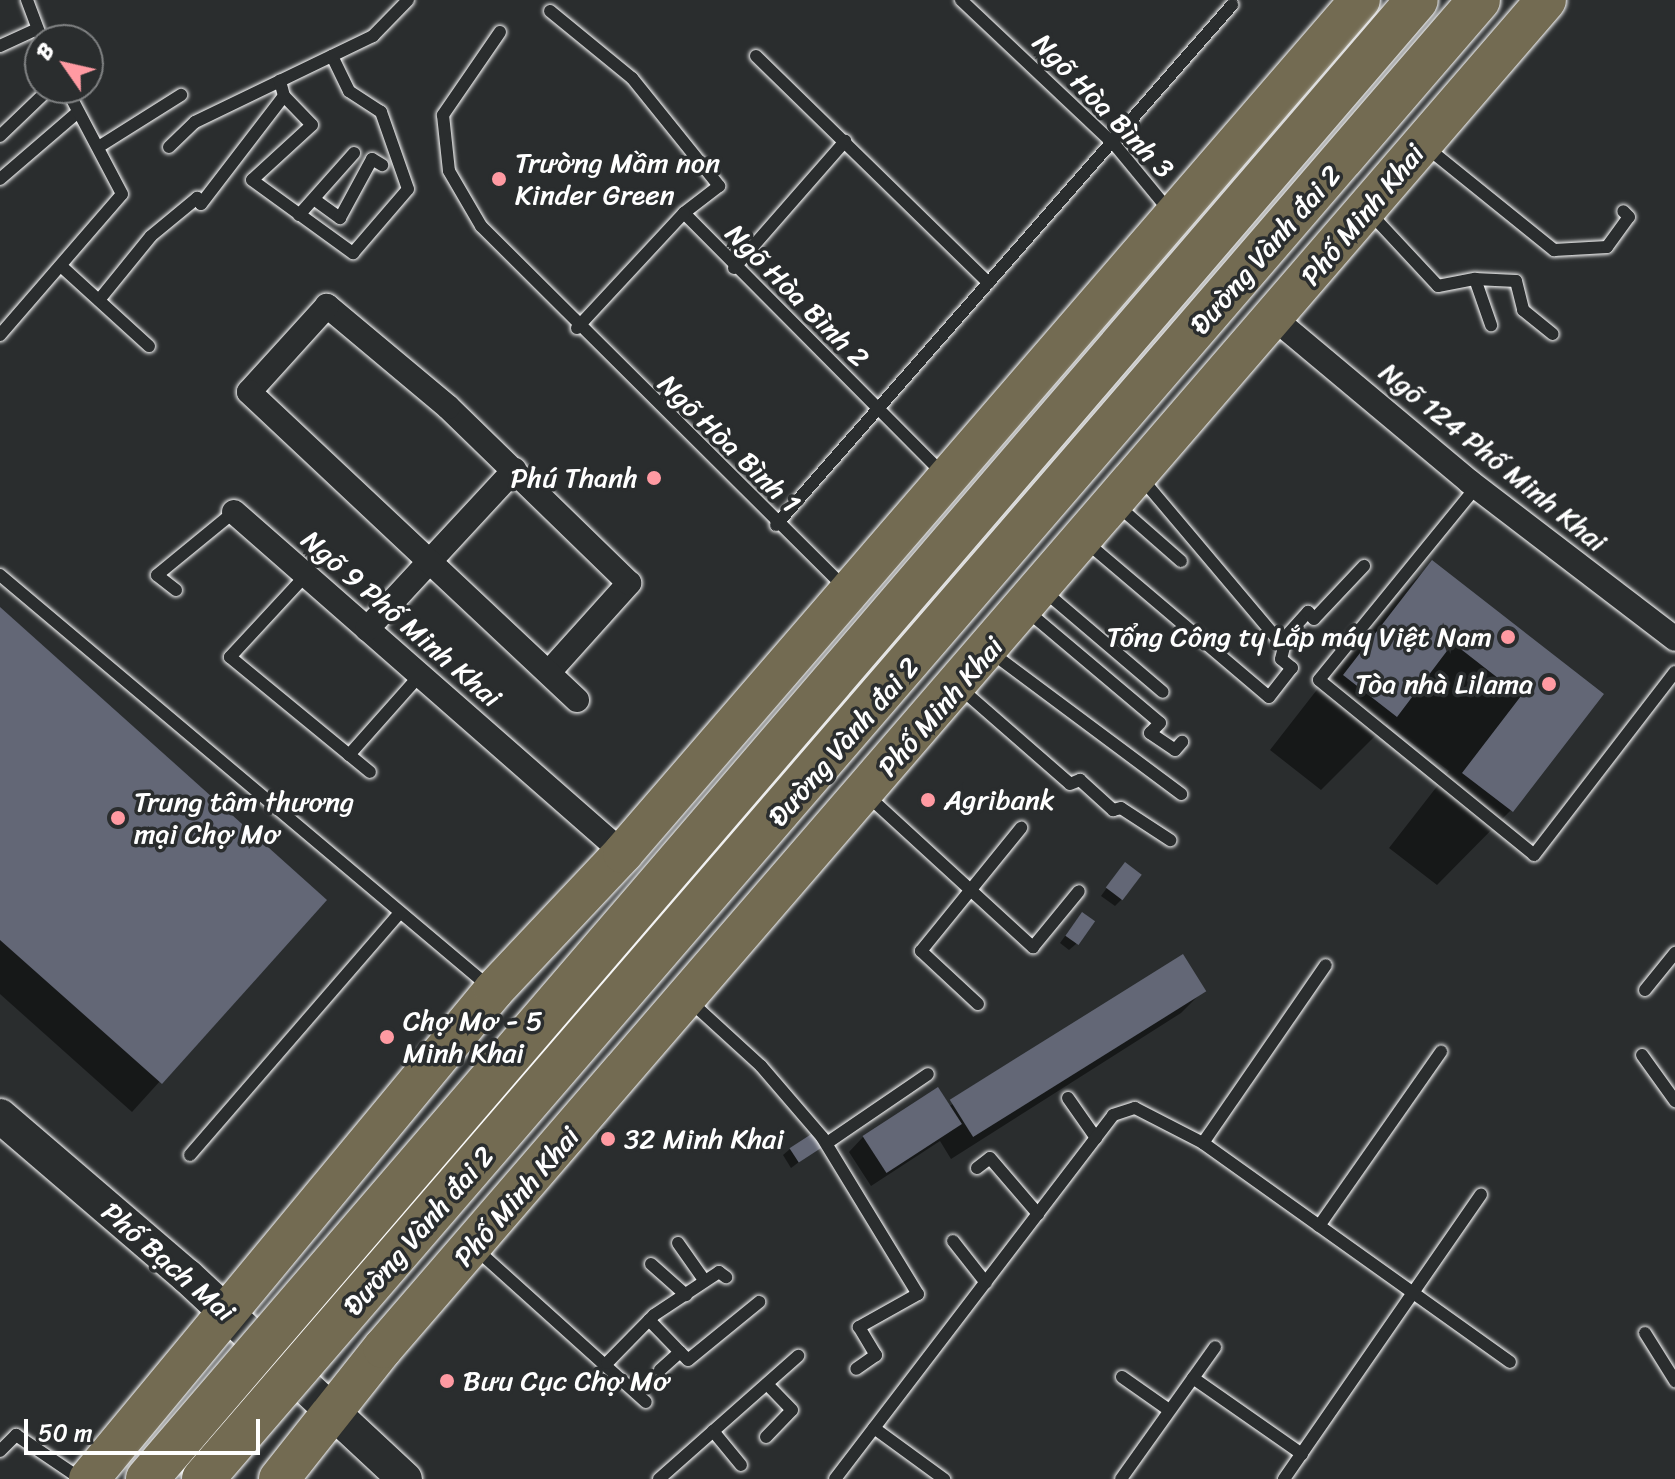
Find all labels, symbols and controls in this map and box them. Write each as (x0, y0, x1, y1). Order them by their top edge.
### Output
north arrow (24, 24, 104, 104)
street label: Ngõ Hòa Bình 3 (1026, 27, 1180, 185)
text: B (25, 35, 65, 68)
street label: Phố Minh Khai (1294, 137, 1432, 293)
place label: Trường Mầm non Kinder Green (515, 146, 720, 212)
street label: Đường Vành đai 2 (1183, 159, 1349, 341)
marker: Trường Mầm non Kinder Green (490, 170, 508, 188)
street label: Ngõ Hòa Bình 2 (718, 217, 876, 375)
street label: Ngõ 124 Phố Minh Khai (1373, 355, 1613, 559)
street label: Ngõ Hòa Bình 1 (651, 368, 807, 520)
place label: Phú Thanh (510, 461, 638, 495)
marker: Phú Thanh (645, 469, 663, 487)
street label: Ngõ 9 Phố Minh Khai (294, 523, 508, 715)
place label: Tổng Công ty Lắp máy Việt Nam (1106, 620, 1492, 654)
marker: Tổng Công ty Lắp máy Việt Nam (1499, 628, 1517, 646)
street label: Phố Minh Khai (871, 630, 1011, 784)
street label: Đường Vành đai 2 (761, 651, 927, 833)
place label: Tòa nhà Lilama (1355, 667, 1533, 701)
marker: Tòa nhà Lilama (1540, 675, 1558, 693)
place label: Agribank (944, 783, 1055, 817)
place label: Trung tâm thương mại Chợ Mơ (134, 785, 355, 851)
marker: Agribank (919, 791, 937, 809)
marker: Trung tâm thương mại Chợ Mơ (109, 809, 127, 827)
place label: Chợ Mơ - 5 Minh Khai (403, 1004, 543, 1070)
marker: Chợ Mơ - 5 Minh Khai (378, 1028, 396, 1046)
street label: Phố Minh Khai (447, 1120, 587, 1274)
place label: 32 Minh Khai (624, 1122, 784, 1156)
marker: 32 Minh Khai (599, 1130, 617, 1148)
street label: Đường Vành đai 2 (336, 1140, 502, 1322)
street label: Phố Bạch Mai (95, 1195, 241, 1329)
place label: Bưu Cục Chợ Mơ (463, 1364, 669, 1398)
marker: Bưu Cục Chợ Mơ (438, 1372, 456, 1390)
scale bar (28, 1403, 264, 1453)
text: 50 m (38, 1412, 93, 1454)

